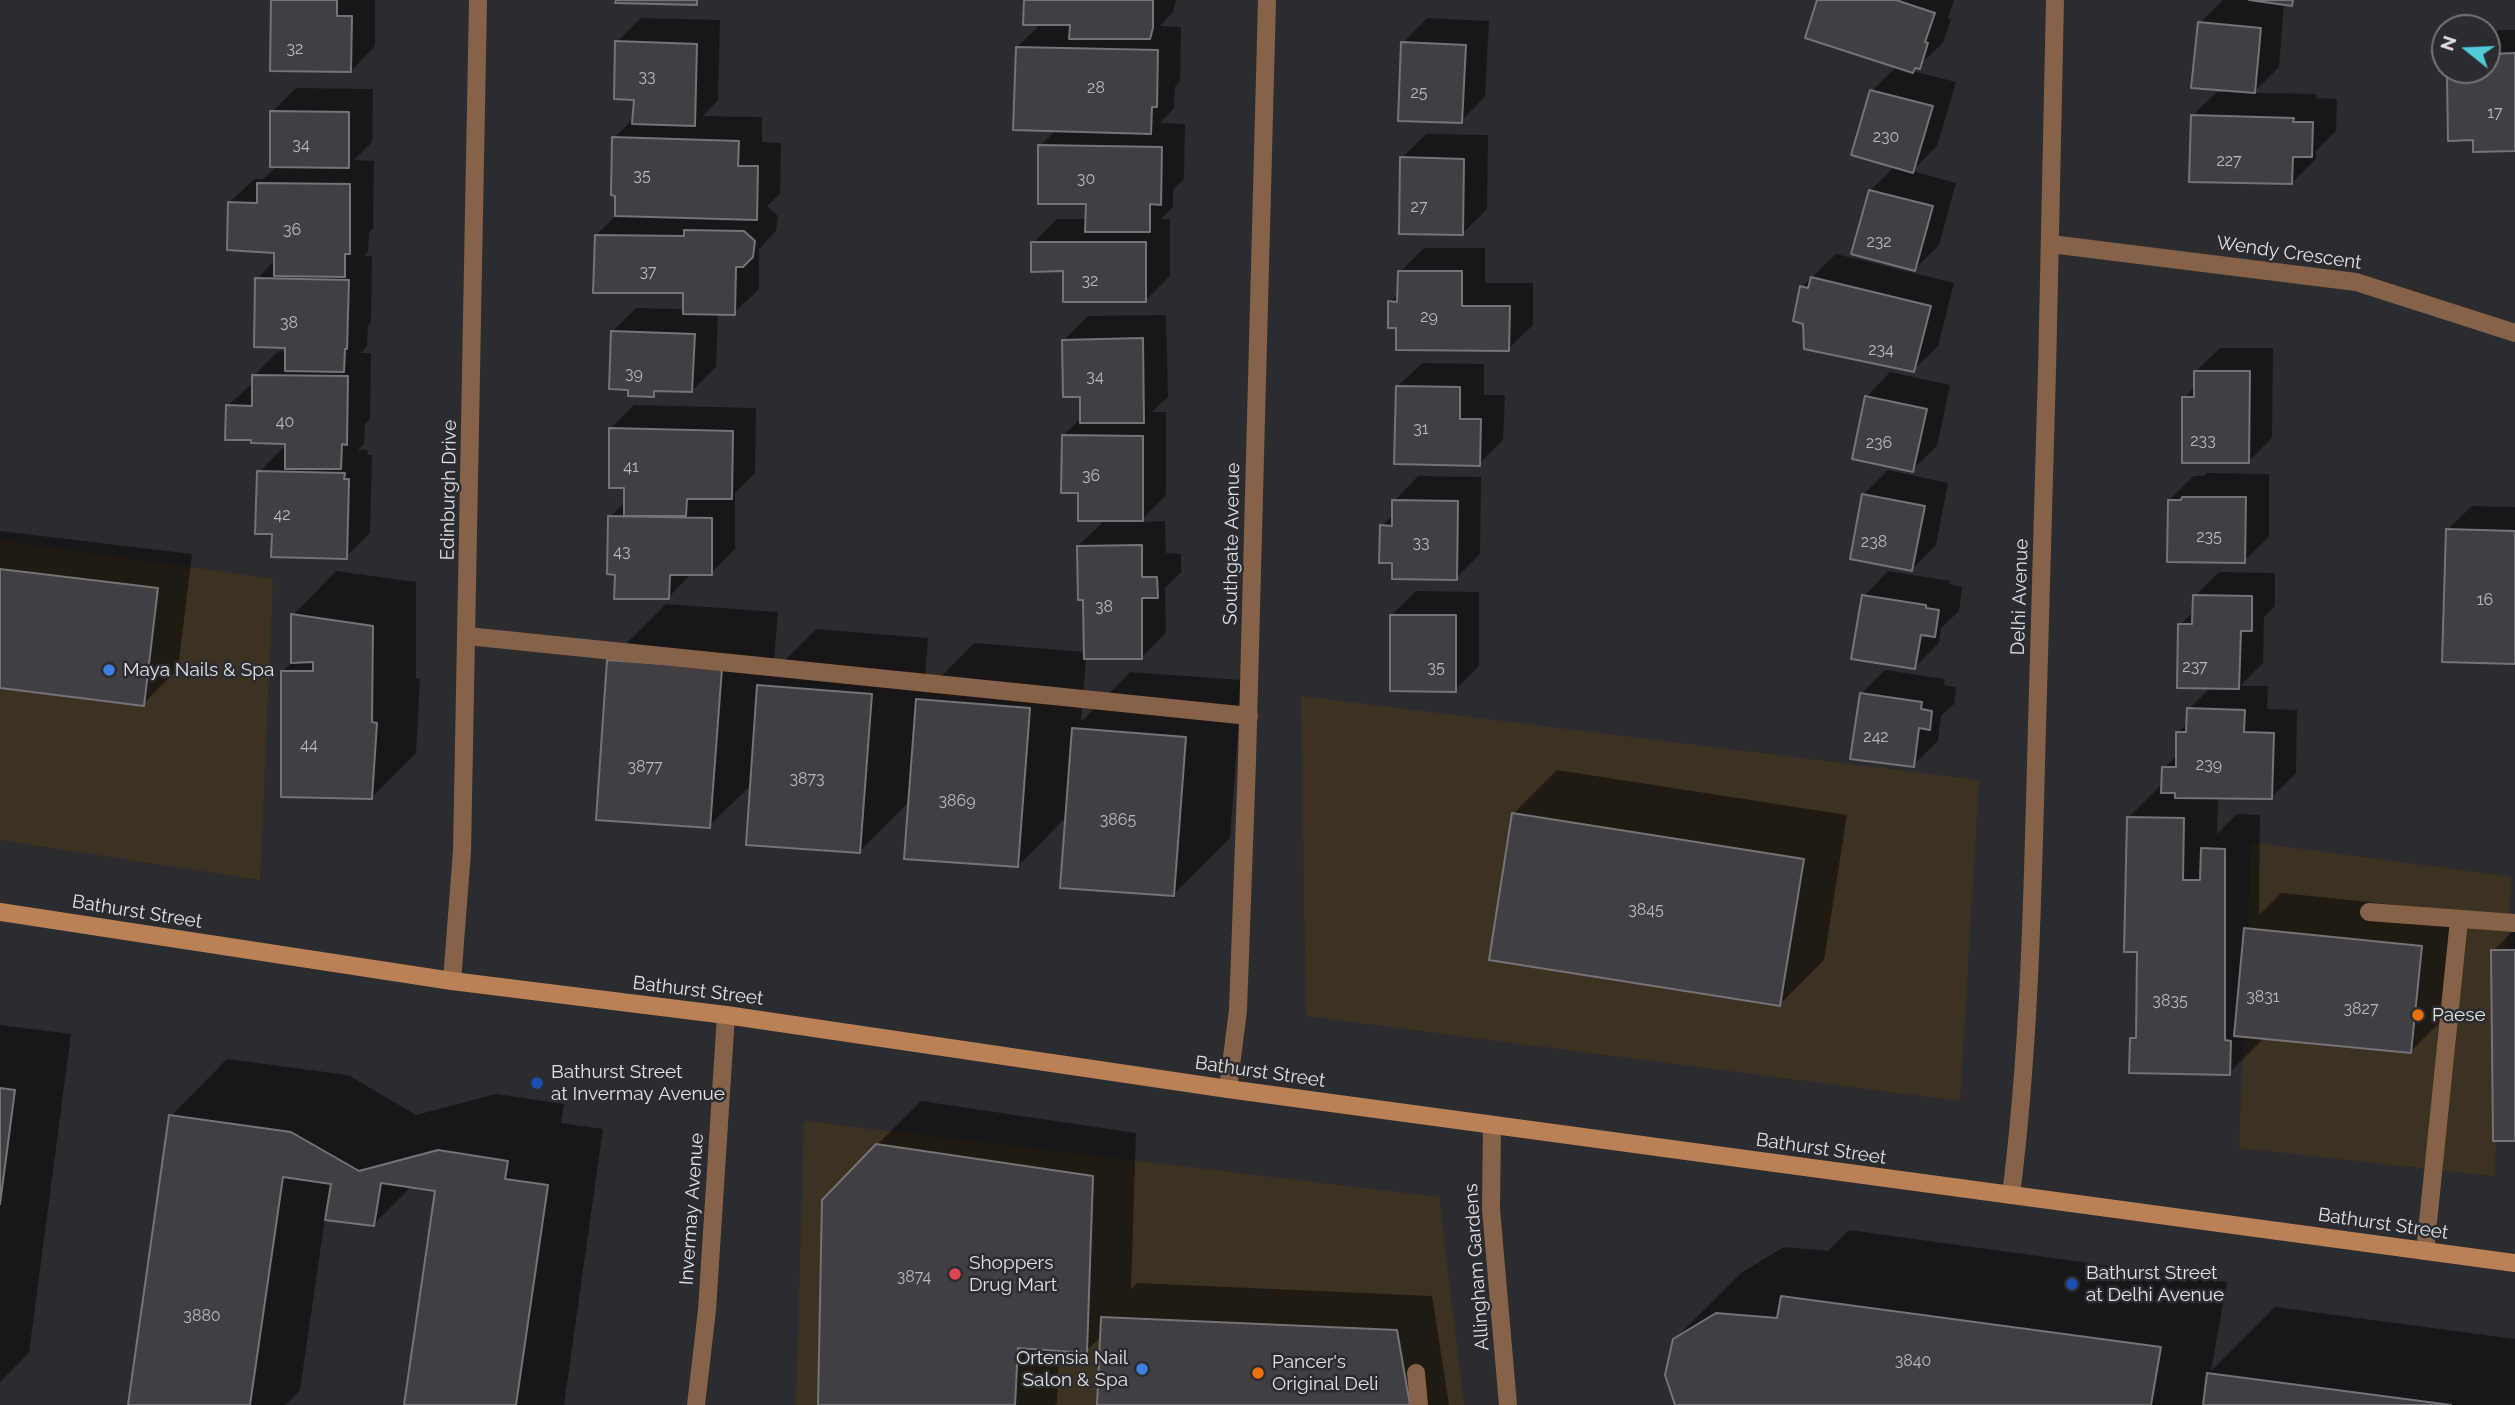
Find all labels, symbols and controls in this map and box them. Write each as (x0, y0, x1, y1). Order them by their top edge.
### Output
north arrow (2431, 14, 2501, 84)
text: N (2435, 33, 2461, 53)
house number: 32 (287, 39, 303, 59)
house number: 33 (638, 67, 656, 87)
house number: 28 (1087, 78, 1105, 98)
house number: 25 (1410, 83, 1428, 103)
house number: 17 (2487, 103, 2503, 123)
house number: 230 (1873, 127, 1899, 147)
house number: 34 (292, 135, 310, 155)
house number: 227 (2216, 151, 2242, 171)
house number: 35 (633, 166, 651, 186)
house number: 30 (1077, 169, 1095, 189)
house number: 27 (1411, 197, 1427, 217)
house number: 36 (283, 220, 301, 240)
house number: 232 (1866, 232, 1892, 252)
street label: Wendy Crescent (2215, 232, 2363, 274)
house number: 37 (639, 262, 657, 282)
house number: 32 (1082, 271, 1098, 291)
house number: 29 (1420, 307, 1438, 327)
house number: 38 (280, 313, 298, 333)
house number: 234 (1868, 340, 1894, 360)
house number: 39 (625, 364, 643, 384)
house number: 34 (1086, 367, 1104, 387)
house number: 40 (276, 412, 294, 432)
street label: Edinburgh Drive (436, 419, 462, 561)
house number: 31 (1413, 419, 1429, 439)
house number: 233 (2190, 431, 2216, 451)
house number: 236 (1866, 433, 1892, 453)
house number: 41 (623, 457, 639, 477)
street label: Southgate Avenue (1219, 463, 1245, 625)
house number: 36 (1082, 466, 1100, 486)
house number: 42 (273, 505, 291, 525)
house number: 235 (2196, 527, 2222, 547)
house number: 238 (1861, 532, 1887, 552)
house number: 33 (1412, 533, 1430, 553)
street label: Delhi Avenue (2007, 538, 2033, 656)
house number: 43 (613, 542, 631, 562)
house number: 16 (2477, 590, 2493, 610)
house number: 38 (1095, 597, 1113, 617)
house number: 237 (2182, 657, 2208, 677)
house number: 35 (1427, 658, 1445, 678)
place label: Maya Nails & Spa (123, 659, 274, 681)
marker: Maya Nails & Spa (101, 662, 117, 678)
house number: 242 (1863, 727, 1889, 747)
house number: 44 (300, 735, 318, 755)
house number: 239 (2196, 755, 2222, 775)
house number: 3877 (627, 757, 663, 777)
house number: 3873 (789, 769, 825, 789)
house number: 3869 (938, 791, 976, 811)
house number: 3865 (1100, 810, 1136, 830)
street label: Bathurst Street (70, 890, 204, 934)
house number: 3845 (1628, 900, 1664, 920)
street label: Bathurst Street (631, 972, 765, 1010)
house number: 3831 (2246, 987, 2280, 1007)
house number: 3835 (2152, 991, 2188, 1011)
house number: 3827 (2344, 999, 2378, 1019)
place label: Paese (2432, 1004, 2486, 1026)
marker: Paese (2410, 1007, 2426, 1023)
street label: Bathurst Street (1193, 1052, 1327, 1092)
place label: Bathurst Street at Invermay Avenue (551, 1061, 725, 1105)
marker: Bathurst Street at Invermay Avenue (529, 1075, 545, 1091)
street label: Bathurst Street (1754, 1129, 1888, 1169)
street label: Invermay Avenue (675, 1132, 709, 1286)
street label: Allingham Gardens (1460, 1183, 1494, 1351)
street label: Bathurst Street (2316, 1204, 2450, 1244)
place label: Shoppers Drug Mart (969, 1252, 1057, 1296)
place label: Bathurst Street at Delhi Avenue (2086, 1262, 2224, 1306)
marker: Shoppers Drug Mart (947, 1266, 963, 1282)
house number: 3874 (897, 1267, 931, 1287)
marker: Bathurst Street at Delhi Avenue (2064, 1276, 2080, 1292)
house number: 3880 (183, 1306, 221, 1326)
place label: Ortensia Nail Salon & Spa (1016, 1347, 1128, 1391)
place label: Pancer's Original Deli (1272, 1351, 1378, 1395)
house number: 3840 (1895, 1351, 1931, 1371)
marker: Ortensia Nail Salon & Spa (1134, 1361, 1150, 1377)
marker: Pancer's Original Deli (1250, 1365, 1266, 1381)

